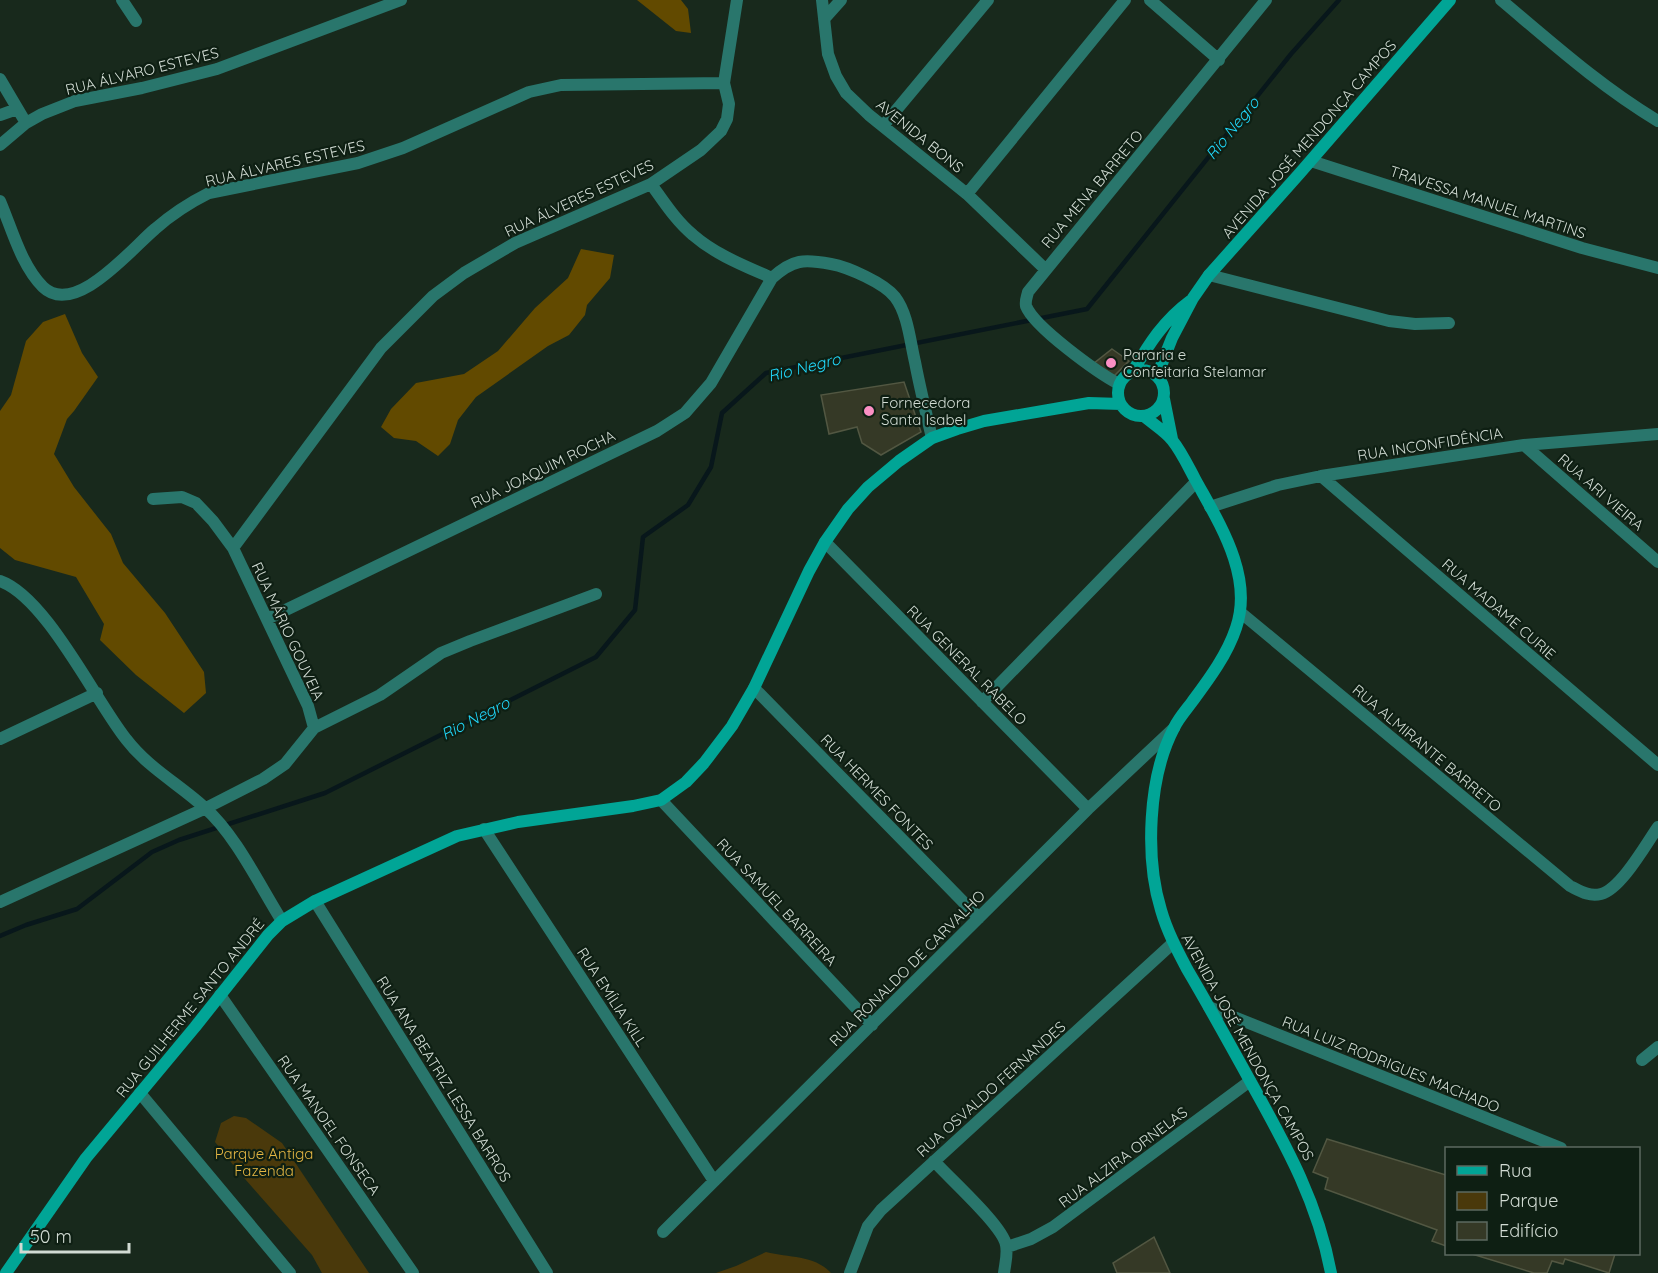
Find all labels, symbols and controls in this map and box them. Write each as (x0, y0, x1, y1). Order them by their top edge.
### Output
street label: AVENIDA JOSÉ MENDONÇA CAMPOS (1218, 36, 1400, 242)
street label: RUA ÁLVARO ESTEVES (63, 43, 221, 99)
water label: Rio Negro (1201, 92, 1264, 163)
street label: AVENIDA BONS (873, 95, 967, 177)
street label: RUA MENA BARRETO (1037, 126, 1147, 252)
street label: RUA ÁLVARES ESTEVES (203, 135, 367, 191)
street label: RUA ÁLVERES ESTEVES (501, 155, 657, 241)
street label: TRAVESSA MANUEL MARTINS (1388, 161, 1588, 243)
place label: Pararia e Confeitaria Stelamar (1123, 345, 1267, 381)
water label: Rio Negro (766, 348, 844, 386)
marker: Pararia e Confeitaria Stelamar (1104, 356, 1118, 370)
place label: Fornecedora Santa Isabel (881, 393, 970, 429)
marker: Fornecedora Santa Isabel (862, 404, 876, 418)
street label: RUA INCONFIDÊNCIA (1356, 423, 1504, 465)
street label: RUA JOAQUIM ROCHA (468, 426, 619, 512)
street label: RUA ARI VIEIRA (1554, 450, 1648, 535)
street label: RUA MADAME CURIE (1438, 554, 1560, 664)
street label: RUA MÁRIO GOUVEIA (248, 559, 329, 703)
street label: RUA GENERAL RABELO (903, 601, 1031, 729)
street label: RUA ALMIRANTE BARRETO (1349, 680, 1505, 816)
water label: Rio Negro (437, 692, 514, 744)
street label: RUA HERMES FONTES (817, 730, 937, 854)
street label: RUA SAMUEL BARREIRA (713, 834, 841, 970)
street label: RUA RONALDO DE CARVALHO (825, 886, 989, 1050)
street label: RUA GUILHERME SANTO ANDRÉ (112, 915, 268, 1101)
street label: AVENIDA JOSÉ MENDONÇA CAMPOS (1178, 930, 1318, 1164)
street label: RUA EMÍLIA KILL (573, 944, 651, 1050)
street label: RUA ANA BEATRIZ LESSA BARROS (373, 973, 515, 1185)
street label: RUA LUIZ RODRIGUES MACHADO (1279, 1012, 1503, 1116)
street label: RUA OSVALDO FERNANDES (913, 1017, 1069, 1161)
street label: RUA MANOEL FONSECA (273, 1051, 385, 1199)
street label: RUA ALZIRA ORNELAS (1055, 1102, 1191, 1212)
park label: Parque Antiga Fazenda (215, 1144, 313, 1180)
legend (1445, 1147, 1640, 1255)
text: Rua (1499, 1159, 1532, 1182)
text: Parque (1499, 1189, 1558, 1212)
scale bar (21, 1216, 129, 1254)
text: Edifício (1499, 1219, 1558, 1242)
text: 50 m (30, 1225, 72, 1248)

